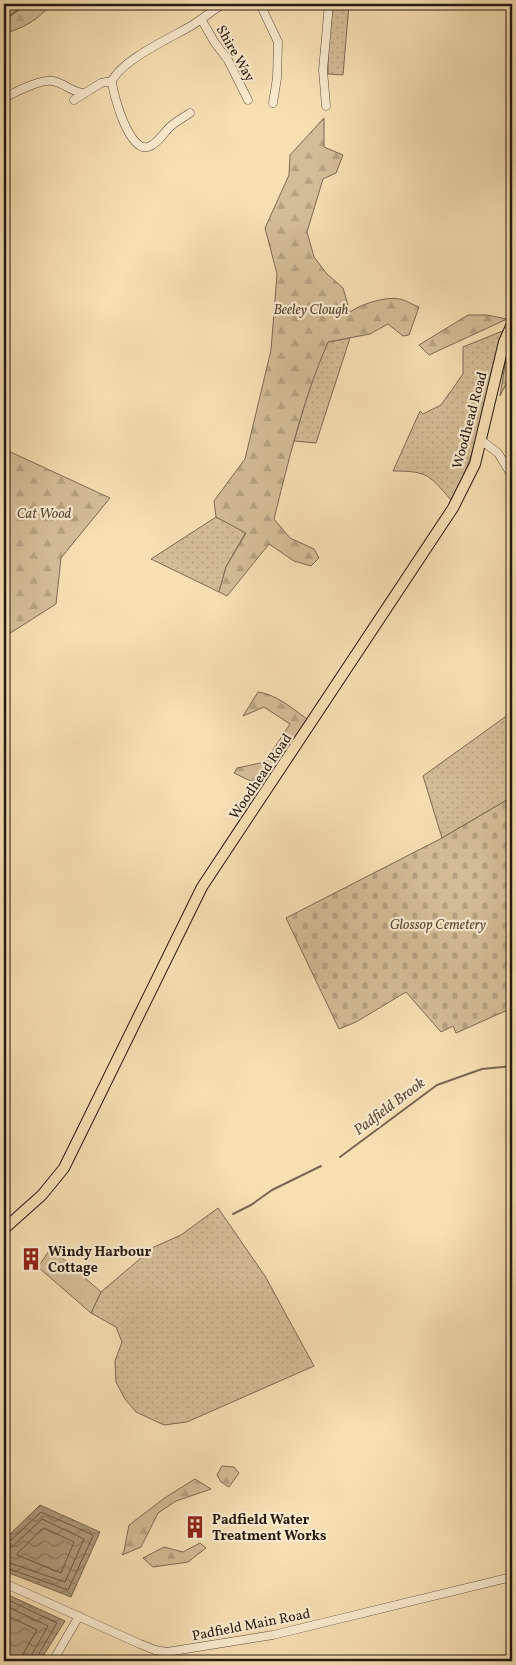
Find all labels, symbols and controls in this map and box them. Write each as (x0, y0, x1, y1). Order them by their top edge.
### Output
street label: Shire Way (211, 22, 259, 86)
park label: Beeley Clough (273, 301, 349, 320)
street label: Woodhead Road (448, 370, 493, 471)
park label: Cat Wood (17, 505, 72, 524)
street label: Woodhead Road (225, 730, 297, 824)
park label: Glossop Cemetery (390, 916, 487, 935)
water label: Padfield Brook (350, 1073, 430, 1141)
place label: Windy Harbour Cottage (48, 1243, 152, 1278)
building icon: Windy Harbour Cottage (18, 1246, 44, 1272)
place label: Padfield Water Treatment Works (212, 1511, 327, 1546)
building icon: Padfield Water Treatment Works (182, 1514, 208, 1540)
street label: Padfield Main Road (190, 1605, 312, 1646)

